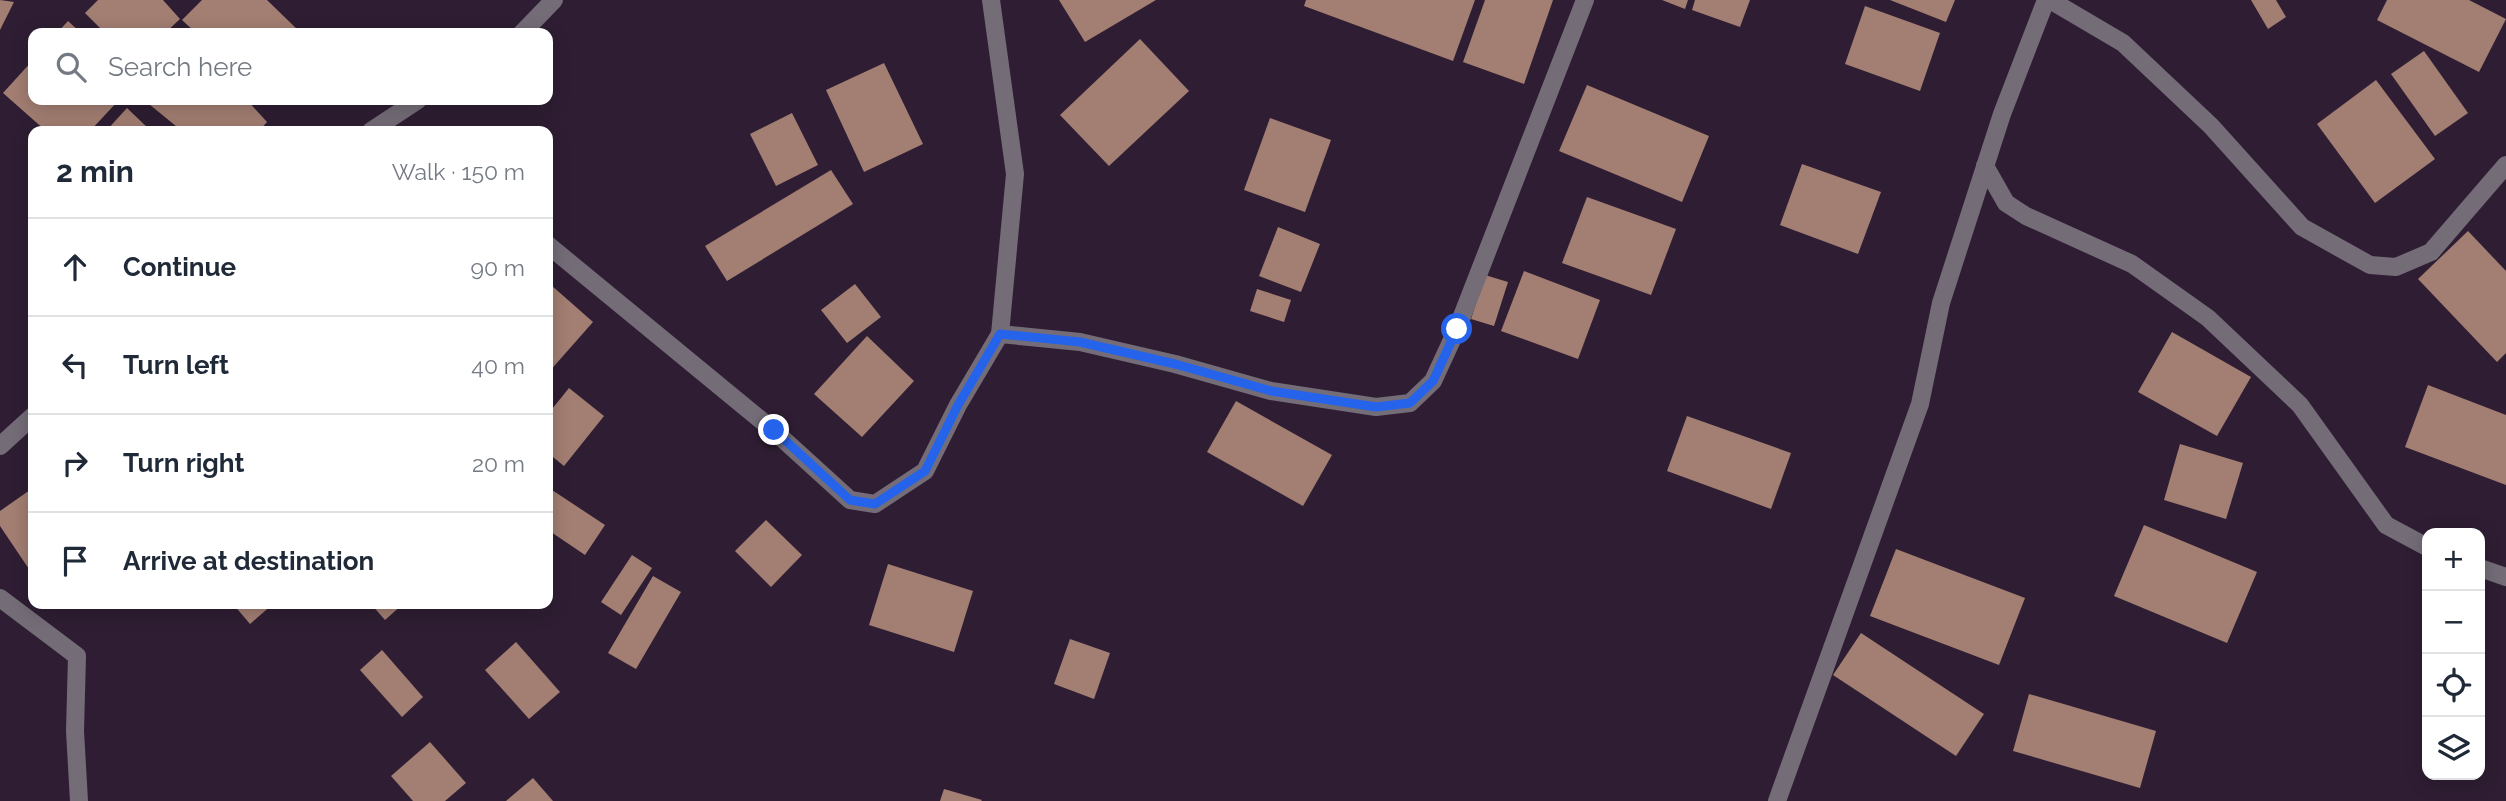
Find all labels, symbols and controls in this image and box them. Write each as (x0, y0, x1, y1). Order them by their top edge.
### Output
search box (28, 28, 553, 105)
icon: search (52, 48, 90, 86)
text: Search here (108, 52, 252, 82)
text: 2 min (56, 154, 134, 189)
text: Walk · 150 m (392, 158, 525, 185)
icon: ahead (56, 248, 94, 286)
text: Continue (123, 252, 236, 282)
text: 90 m (470, 254, 525, 281)
route start (1441, 313, 1472, 344)
icon: left (56, 346, 94, 384)
text: Turn left (123, 350, 229, 380)
text: 40 m (471, 352, 525, 379)
route end (758, 414, 789, 445)
icon: right (56, 444, 94, 482)
text: Turn right (123, 448, 244, 478)
text: 20 m (472, 450, 525, 477)
map controls (2422, 528, 2485, 780)
button: + (2422, 528, 2485, 591)
icon: arrive (56, 542, 94, 580)
text: Arrive at destination (123, 546, 374, 576)
button: − (2422, 591, 2485, 654)
button: locate (2422, 654, 2485, 717)
button: layers (2422, 717, 2485, 780)

